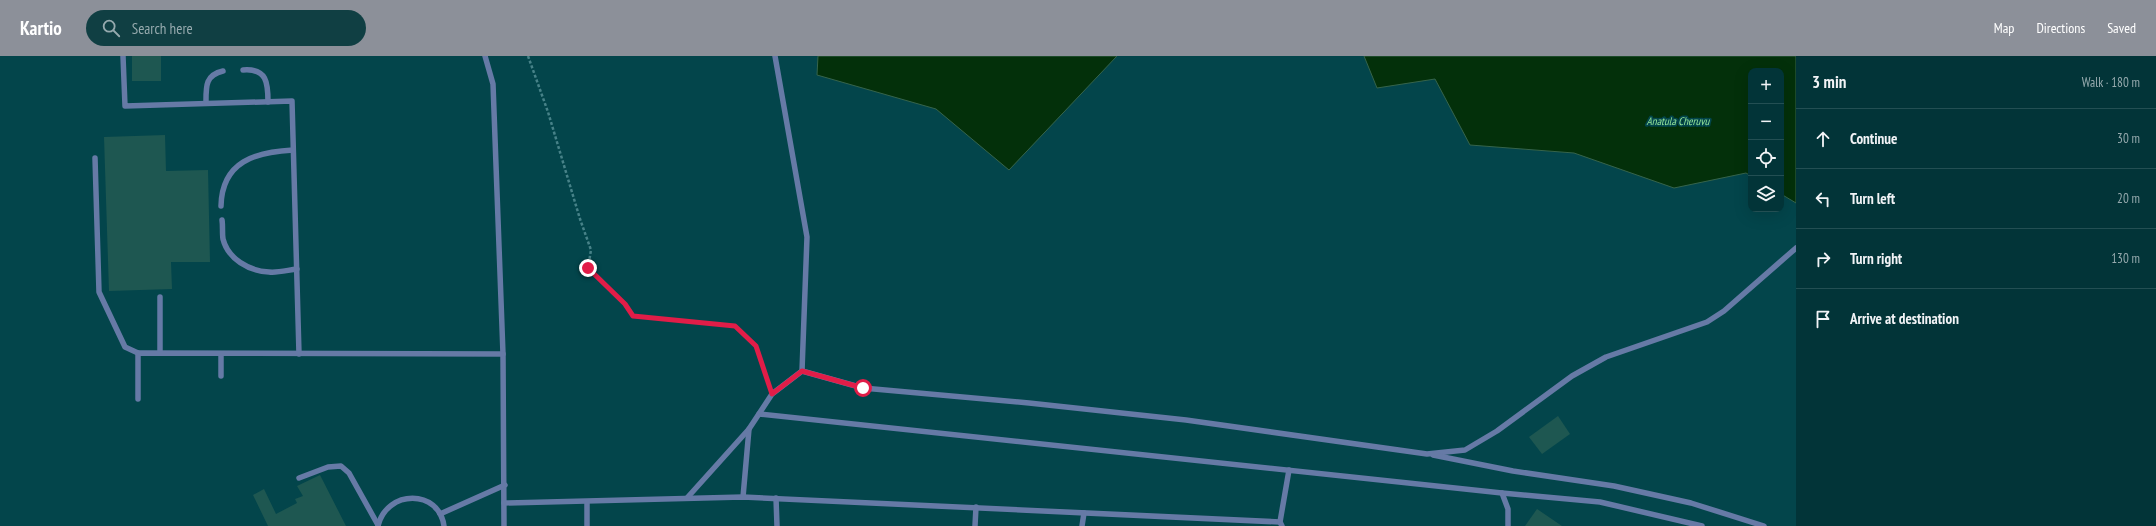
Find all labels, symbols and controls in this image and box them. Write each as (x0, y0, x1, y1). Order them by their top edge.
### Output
search box (86, 10, 366, 46)
text: Kartio (20, 16, 62, 40)
icon: search (100, 17, 122, 39)
text: Search here (132, 19, 193, 38)
text: Map (1994, 19, 2014, 37)
text: Directions (2036, 19, 2085, 37)
text: Saved (2107, 19, 2136, 37)
map controls (1748, 68, 1784, 212)
button: + (1748, 68, 1784, 104)
text: 3 min (1812, 71, 1846, 93)
text: Walk · 180 m (2082, 74, 2140, 91)
button: − (1748, 104, 1784, 140)
water label: Anatula Cheruvu (1647, 114, 1711, 128)
icon: ahead (1812, 128, 1834, 150)
text: Continue (1850, 129, 1897, 148)
text: 30 m (2117, 130, 2140, 147)
button: locate (1748, 140, 1784, 176)
button: layers (1748, 176, 1784, 212)
icon: left (1812, 188, 1834, 210)
text: Turn left (1850, 189, 1895, 208)
text: 20 m (2117, 190, 2140, 207)
icon: right (1812, 248, 1834, 270)
text: Turn right (1850, 249, 1902, 268)
text: 130 m (2111, 250, 2140, 267)
route end (579, 259, 597, 277)
icon: arrive (1812, 308, 1834, 330)
text: Arrive at destination (1850, 309, 1959, 328)
route start (854, 379, 872, 397)

